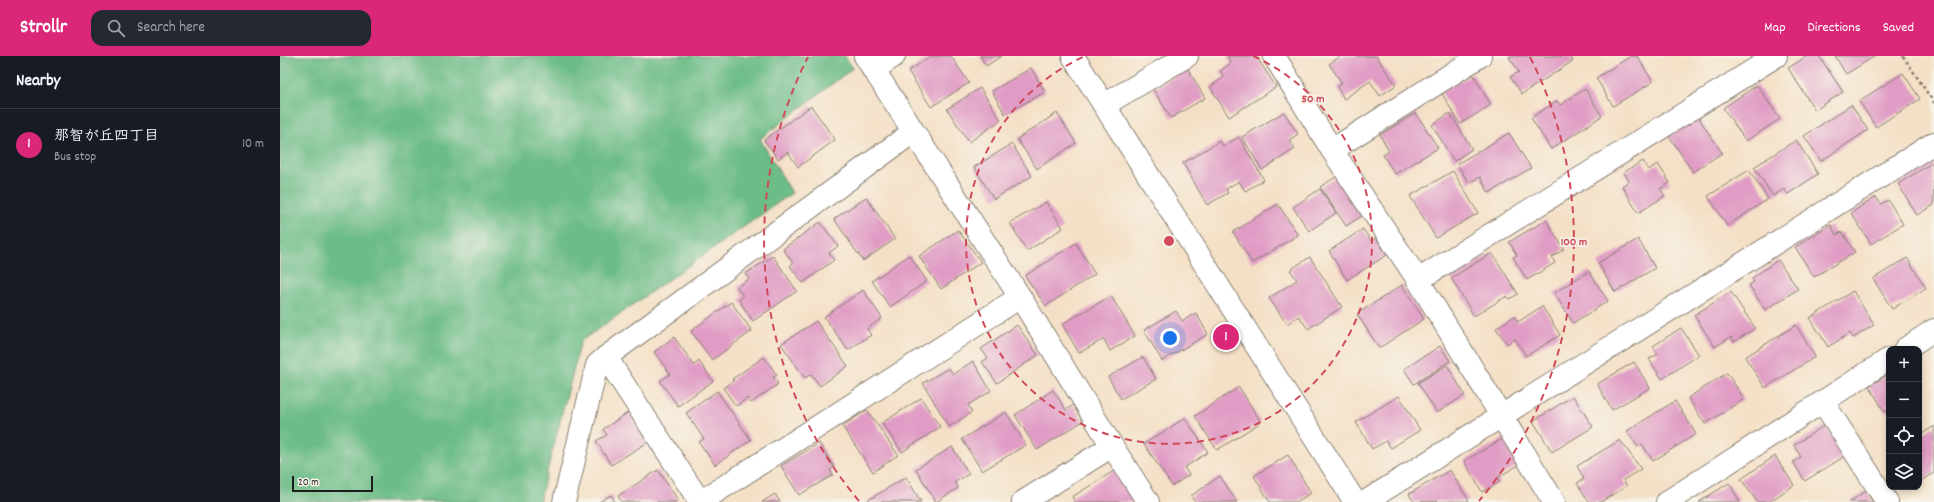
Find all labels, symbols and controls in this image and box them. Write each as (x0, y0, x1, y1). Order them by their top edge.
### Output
search box (91, 10, 371, 46)
text: Strollr (20, 15, 67, 42)
icon: search (105, 17, 127, 39)
text: Search here (137, 17, 205, 39)
text: Map (1764, 18, 1786, 38)
text: Directions (1808, 18, 1861, 38)
text: Saved (1883, 18, 1914, 38)
text: Nearby (16, 70, 60, 94)
text: 50 m (1301, 91, 1325, 108)
text: 那智が丘四丁目 (54, 126, 159, 148)
text: 1 (28, 135, 30, 154)
text: 10 m (242, 135, 264, 154)
text: Bus stop (54, 148, 96, 167)
centre of rings (1162, 234, 1176, 248)
text: 100 m (1561, 234, 1587, 251)
pin: 1 (1213, 322, 1239, 352)
your location (1160, 328, 1180, 348)
map controls (1886, 346, 1922, 490)
button: + (1886, 346, 1922, 382)
button: − (1886, 382, 1922, 418)
button: locate (1886, 418, 1922, 454)
button: layers (1886, 454, 1922, 490)
scale bar (292, 474, 373, 493)
text: 20 m (298, 475, 319, 491)

